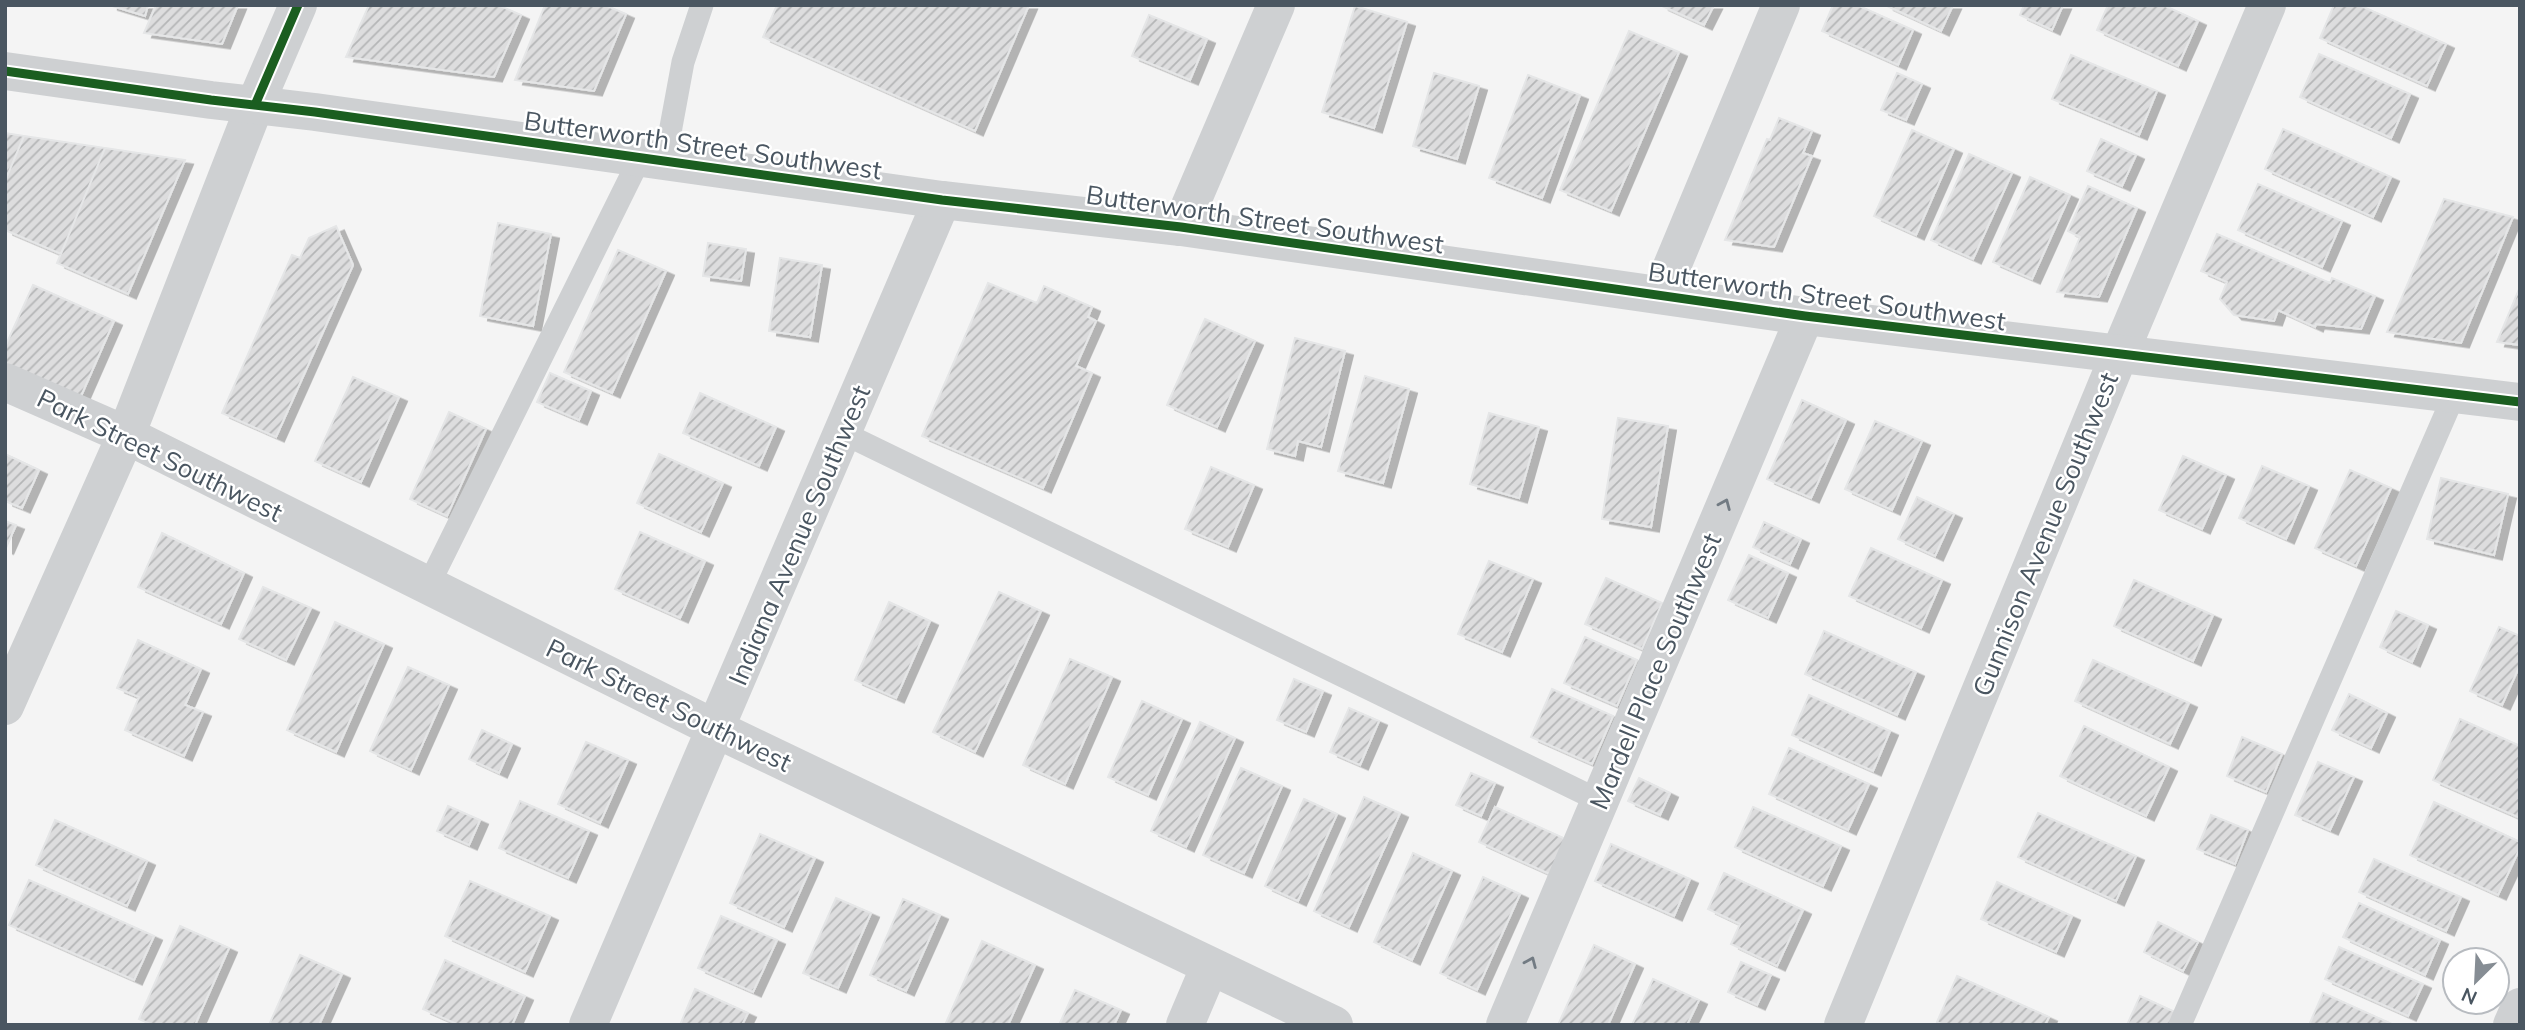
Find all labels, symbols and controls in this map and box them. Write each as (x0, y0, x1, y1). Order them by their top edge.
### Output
street label: Butterworth Street Southwest (522, 104, 884, 186)
street label: Butterworth Street Southwest (1084, 178, 1446, 260)
street label: Butterworth Street Southwest (1646, 255, 2008, 337)
street label: Gunnison Avenue Southwest (1965, 367, 2125, 701)
street label: Indiana Avenue Southwest (721, 380, 877, 690)
street label: Park Street Southwest (32, 381, 288, 529)
one-way arrow (1717, 499, 1731, 511)
street label: Mardell Place Southwest (1582, 528, 1728, 814)
street label: Park Street Southwest (541, 631, 797, 779)
north arrow (2441, 946, 2511, 1016)
one-way arrow (1523, 957, 1537, 969)
text: N (2458, 983, 2481, 1010)

